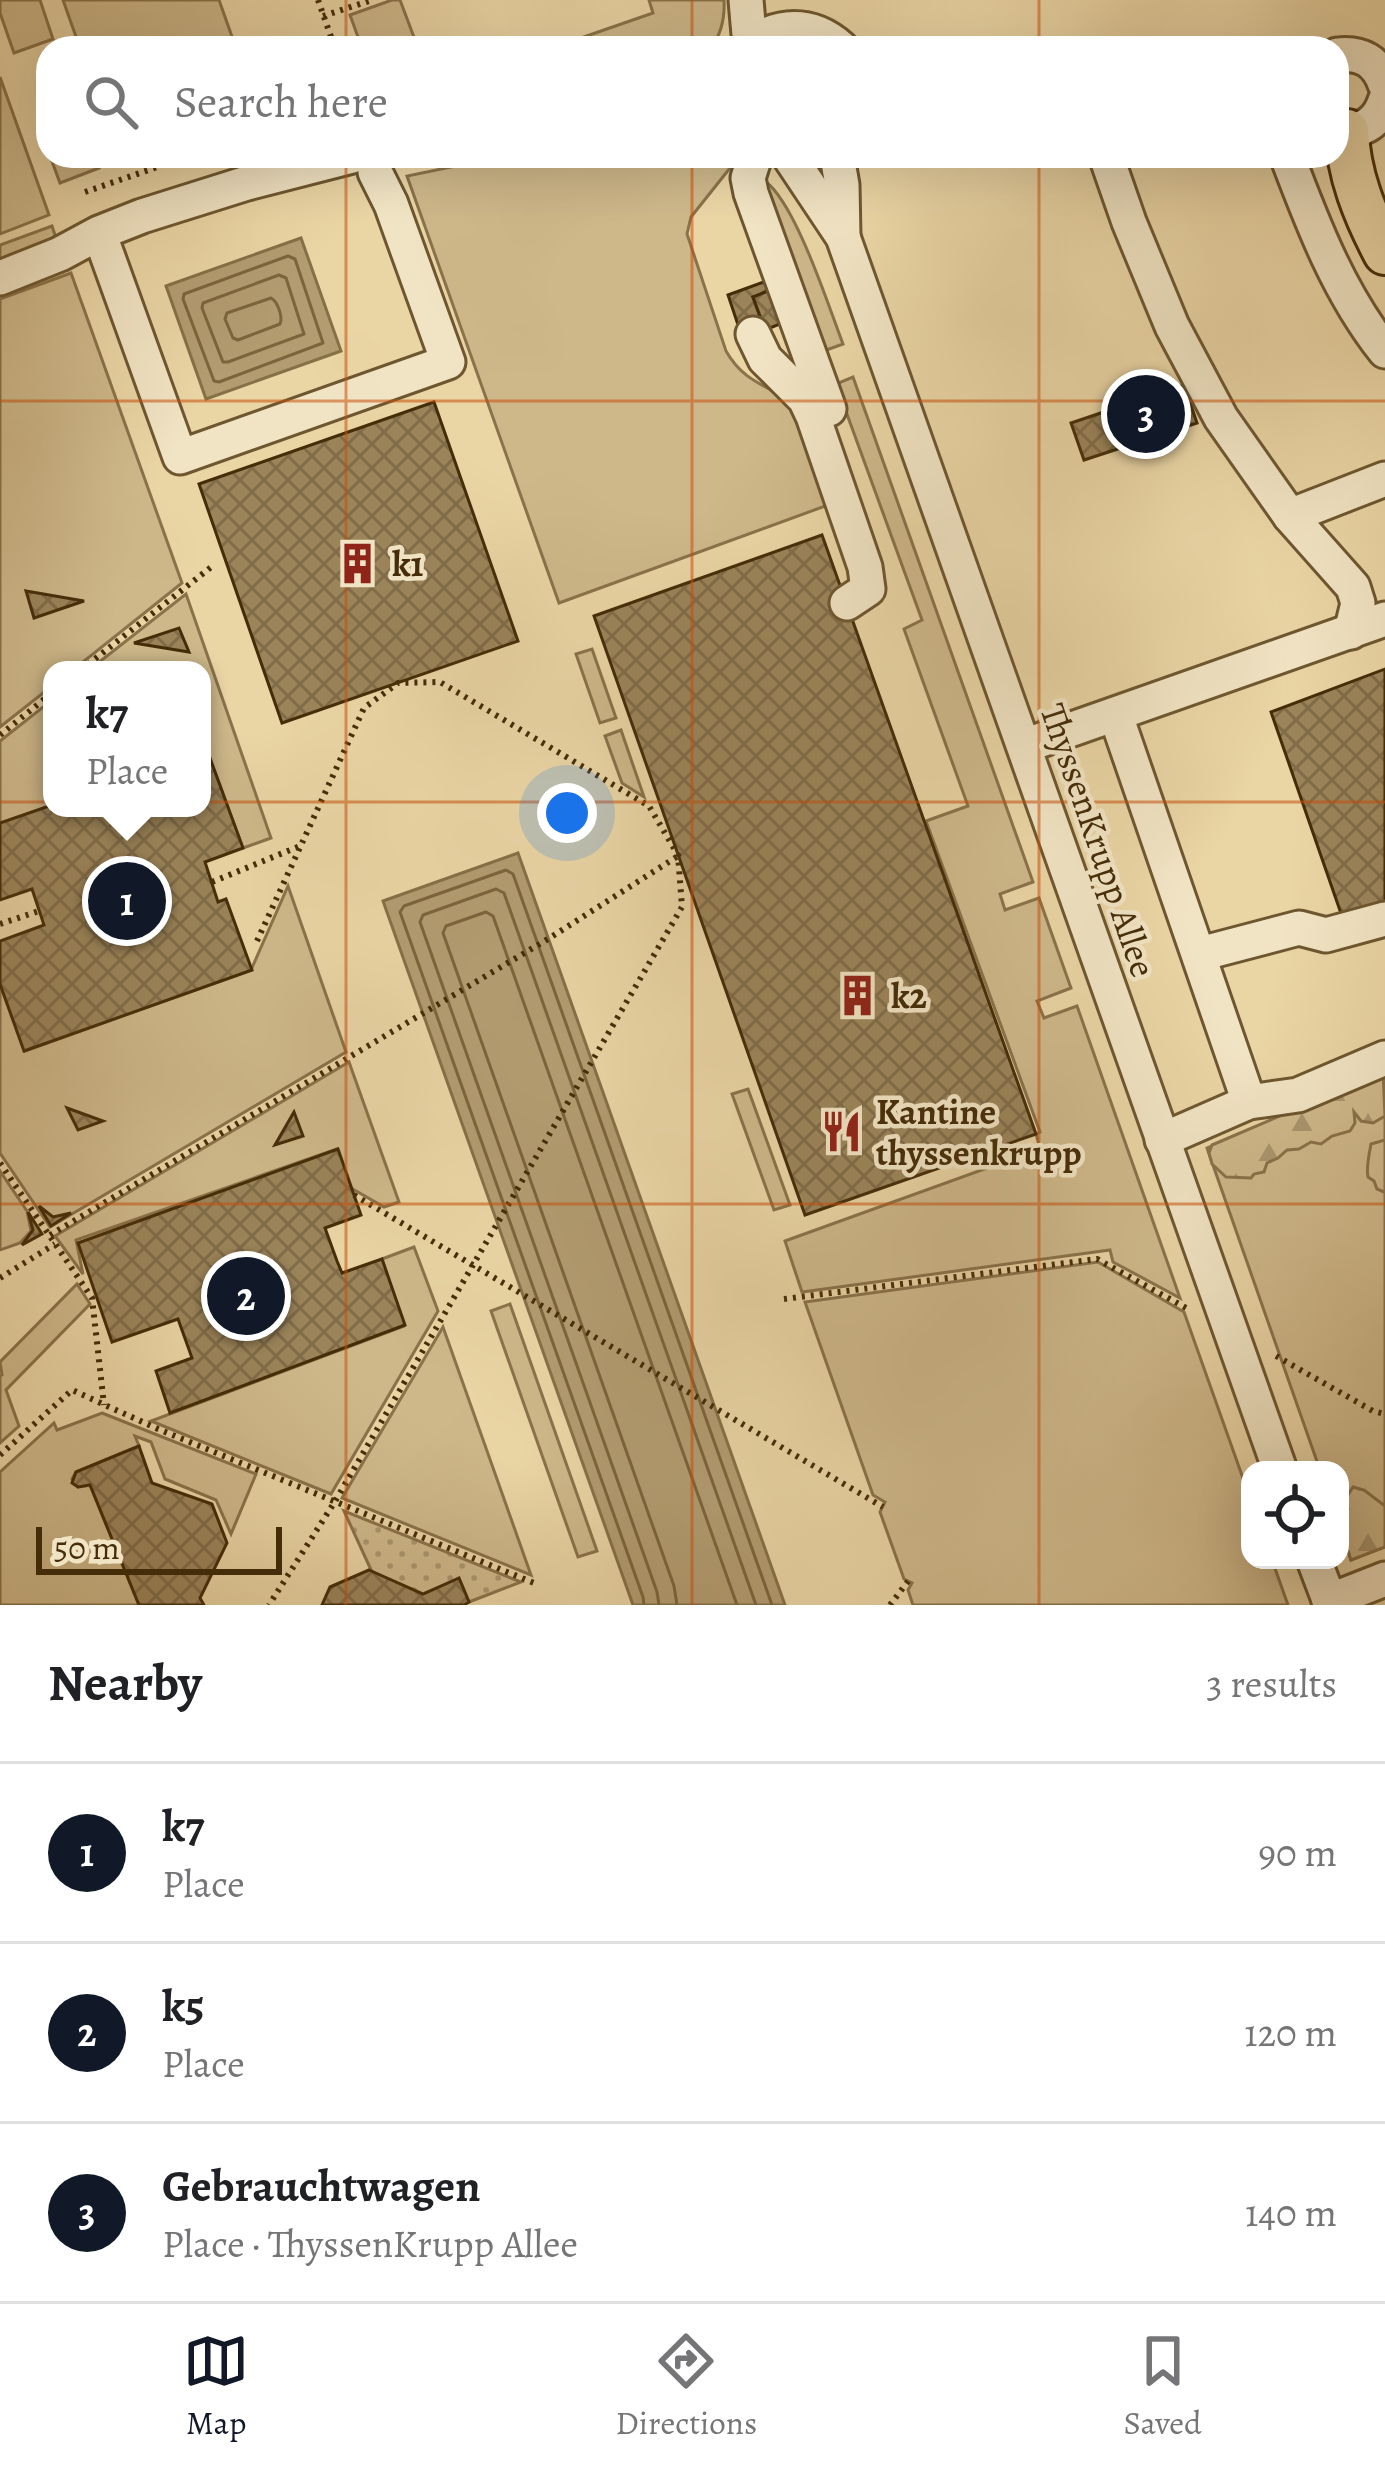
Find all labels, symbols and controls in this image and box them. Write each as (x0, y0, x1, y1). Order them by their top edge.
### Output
search box (36, 36, 1349, 168)
icon: search (78, 69, 144, 135)
text: Search here (174, 71, 388, 133)
pin: 3 (1107, 369, 1185, 459)
place label: k1 (392, 539, 424, 588)
building icon: k1 (335, 540, 381, 586)
popup (43, 661, 211, 817)
text: k7 (86, 682, 128, 744)
street label: ThyssenKrupp Allee (1029, 697, 1168, 983)
text: Place (86, 744, 168, 797)
your location (537, 783, 597, 843)
pin: 1 (88, 856, 166, 946)
place label: k2 (891, 971, 927, 1020)
building icon: k2 (834, 972, 880, 1018)
place label: Kantine thyssenkrupp (876, 1087, 1082, 1177)
restaurant icon: Kantine thyssenkrupp (819, 1109, 865, 1155)
pin: 2 (207, 1251, 285, 1341)
map controls (1241, 1461, 1349, 1569)
button: locate (1241, 1461, 1349, 1569)
scale bar (36, 1521, 282, 1574)
text: 50 m (54, 1525, 120, 1570)
text: Nearby (48, 1648, 202, 1718)
text: 3 results (1206, 1657, 1337, 1710)
text: k7 (162, 1795, 204, 1857)
text: 1 (80, 1826, 94, 1879)
text: 90 m (1258, 1826, 1337, 1879)
text: Place (162, 1857, 245, 1910)
text: k5 (162, 1975, 204, 2037)
text: 2 (78, 2006, 96, 2059)
text: 120 m (1244, 2006, 1337, 2059)
text: Place (162, 2037, 245, 2090)
text: Gebrauchtwagen (162, 2155, 480, 2217)
text: 3 (79, 2186, 95, 2239)
text: 140 m (1245, 2186, 1337, 2239)
text: Place · ThyssenKrupp Allee (162, 2217, 578, 2270)
tab: Map (183, 2328, 249, 2445)
tab: Directions (616, 2328, 757, 2445)
tab: Saved (1124, 2328, 1202, 2445)

